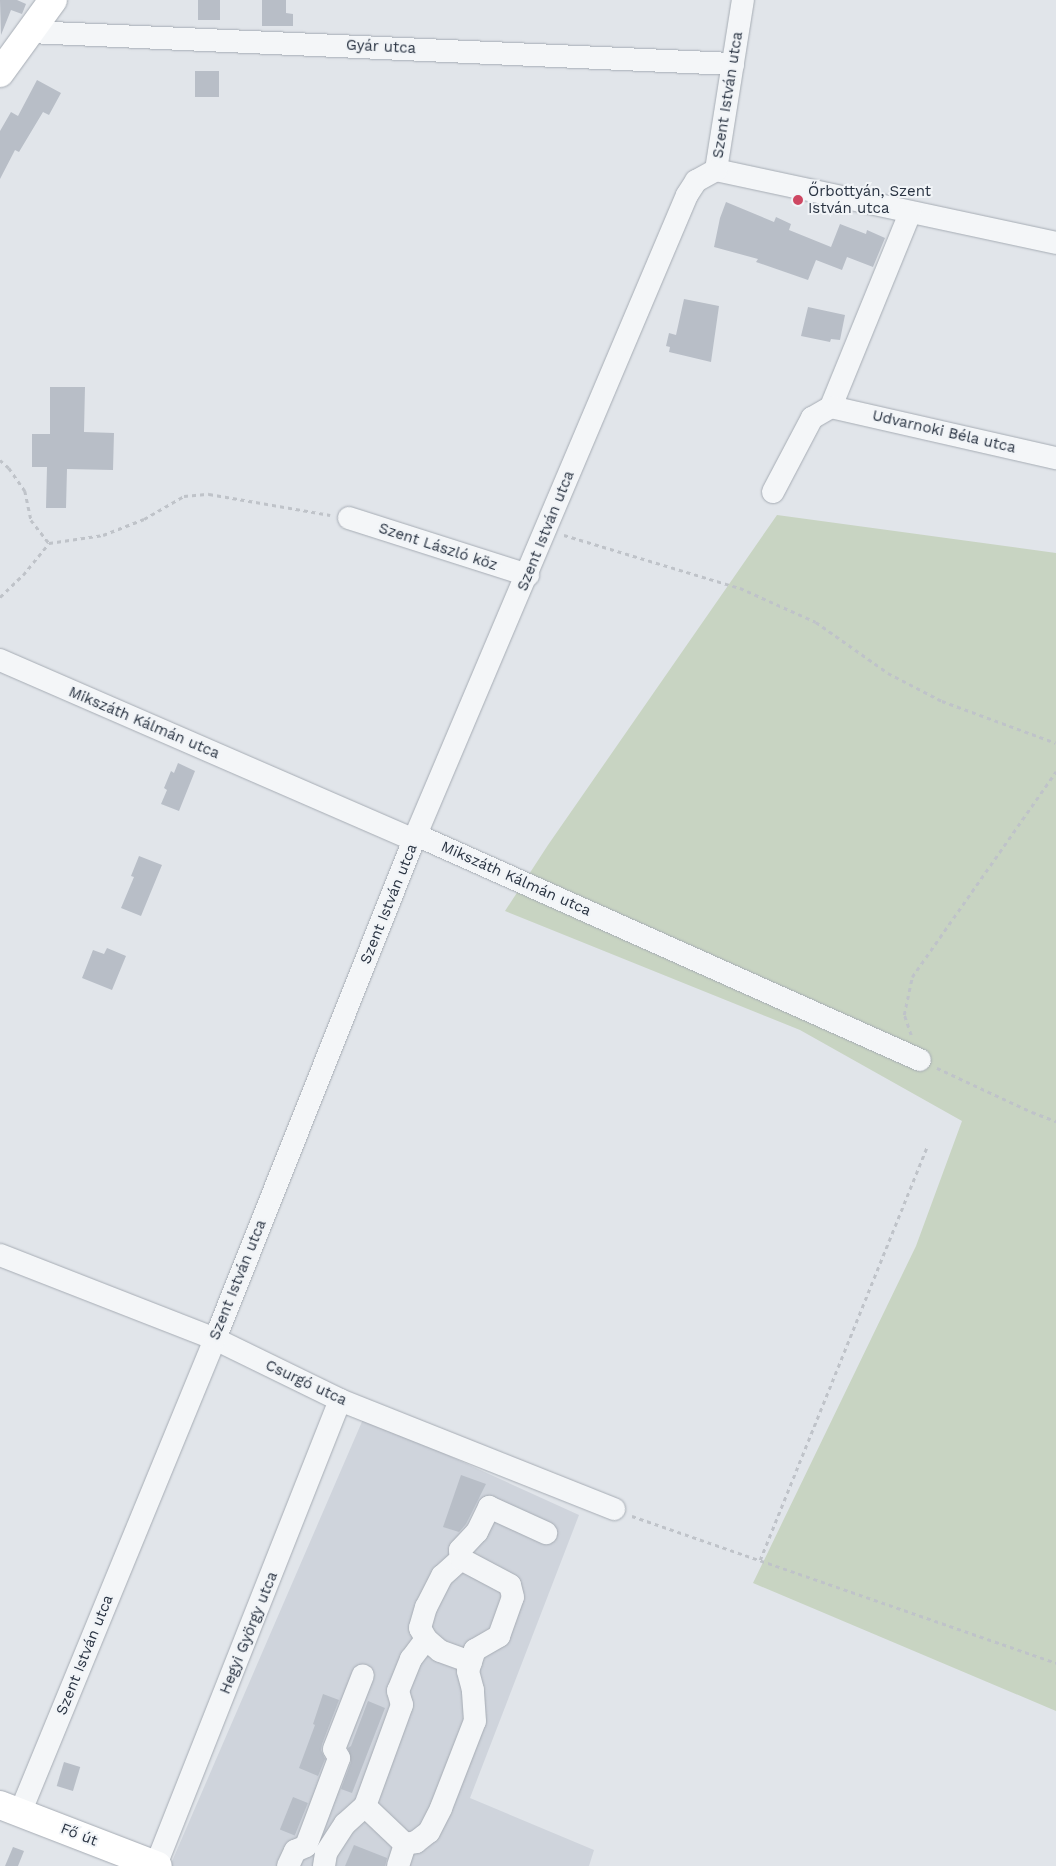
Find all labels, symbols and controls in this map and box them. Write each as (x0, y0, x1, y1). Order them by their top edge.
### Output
street label: Szent István utca (709, 30, 747, 160)
street label: Gyár utca (345, 36, 417, 58)
place label: Őrbottyán, Szent István utca (808, 182, 931, 217)
marker: Őrbottyán, Szent István utca (792, 194, 804, 206)
street label: Udvarnoki Béla utca (870, 407, 1018, 457)
street label: Szent István utca (514, 468, 578, 594)
street label: Szent László köz (376, 519, 500, 575)
street label: Mikszáth Kálmán utca (66, 683, 222, 763)
street label: Mikszáth Kálmán utca (438, 838, 594, 920)
street label: Szent István utca (357, 841, 421, 967)
street label: Szent István utca (206, 1217, 270, 1343)
street label: Csurgó utca (262, 1356, 350, 1410)
street label: Hegyi György utca (216, 1569, 282, 1697)
street label: Szent István utca (53, 1592, 117, 1718)
street label: Fő út (58, 1820, 100, 1850)

